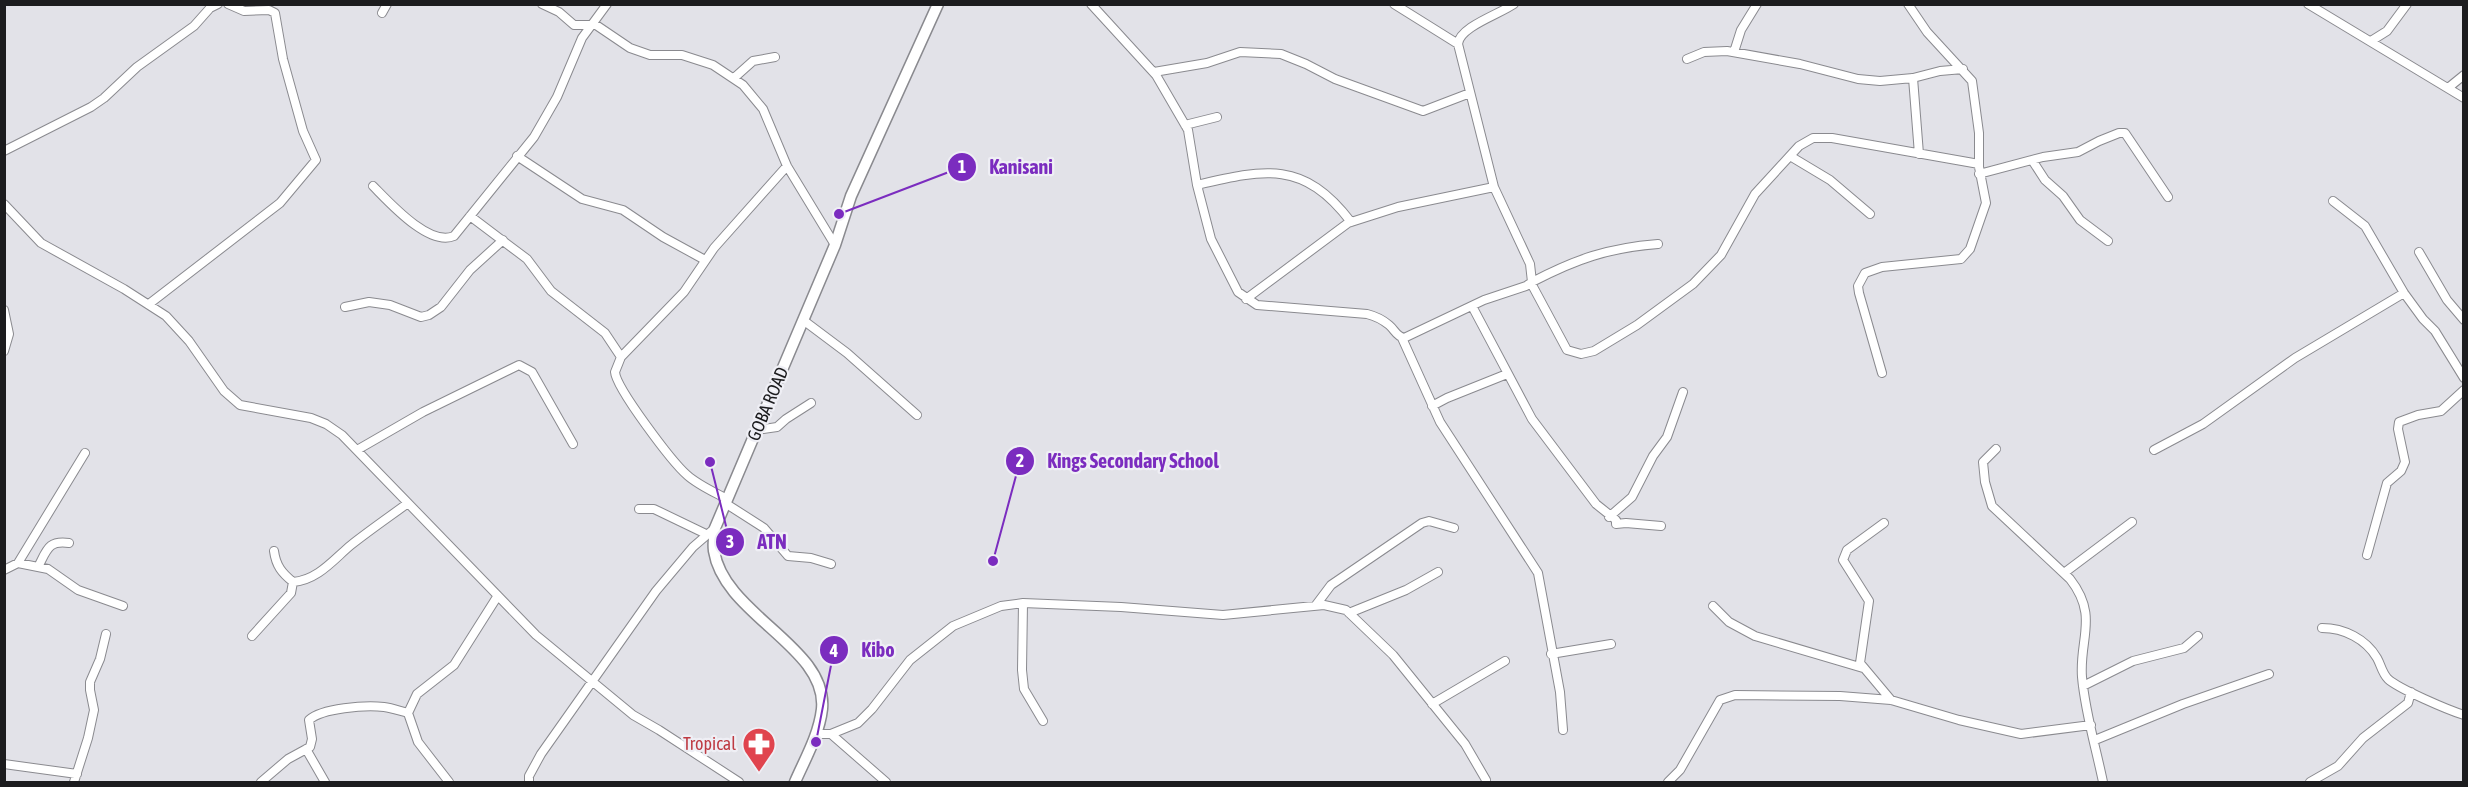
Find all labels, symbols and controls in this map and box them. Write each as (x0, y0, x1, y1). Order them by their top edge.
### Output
callout: Kanisani (947, 148, 1064, 186)
text: Kanisani (989, 155, 1053, 178)
text: 1 (958, 156, 966, 177)
street label: GOBA ROAD (743, 364, 792, 444)
callout: Kings Secondary School (1005, 442, 1231, 480)
text: Kings Secondary School (1047, 449, 1220, 472)
text: 2 (1016, 450, 1024, 471)
callout: ATN (715, 523, 798, 561)
text: ATN (756, 530, 787, 553)
text: 3 (726, 531, 734, 552)
callout: Kibo (819, 631, 906, 669)
text: Kibo (861, 638, 895, 661)
text: 4 (829, 640, 838, 661)
pharmacy icon: Tropical (741, 726, 777, 773)
place label: Tropical (683, 733, 736, 754)

